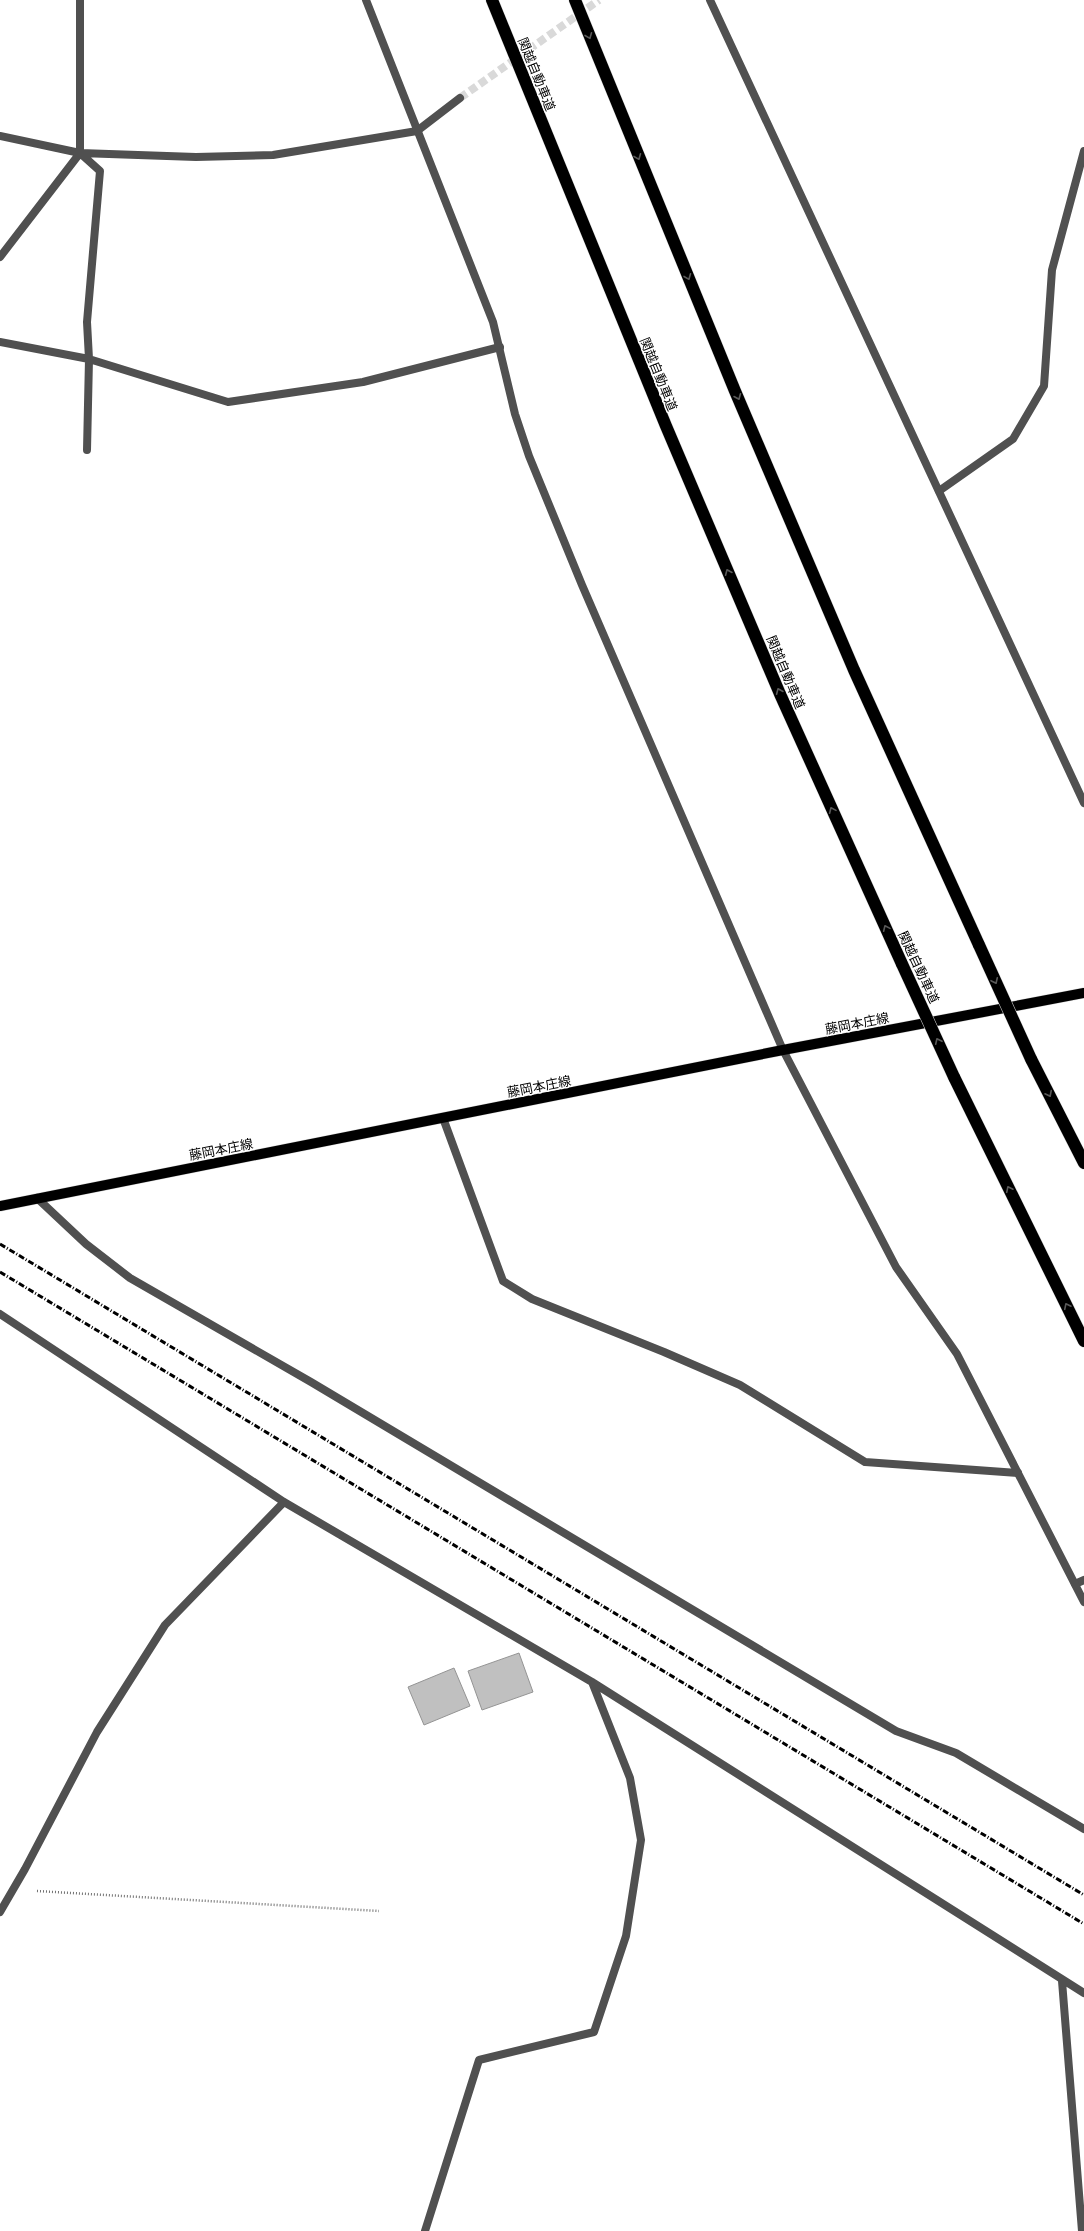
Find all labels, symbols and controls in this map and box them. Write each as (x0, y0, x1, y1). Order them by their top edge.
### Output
one-way arrow (585, 33, 593, 40)
street label: 関越自動車道 (515, 35, 558, 113)
one-way arrow (634, 153, 642, 160)
one-way arrow (683, 272, 691, 280)
street label: 関越自動車道 (637, 335, 680, 413)
one-way arrow (733, 393, 741, 400)
one-way arrow (725, 568, 733, 576)
street label: 関越自動車道 (763, 633, 808, 711)
one-way arrow (775, 688, 783, 695)
one-way arrow (829, 807, 837, 814)
one-way arrow (883, 925, 891, 933)
street label: 関越自動車道 (895, 929, 942, 1006)
one-way arrow (990, 976, 998, 984)
street label: 藤岡本庄線 (824, 1010, 890, 1037)
one-way arrow (934, 1038, 942, 1045)
street label: 藤岡本庄線 (506, 1073, 572, 1100)
one-way arrow (1044, 1089, 1052, 1097)
street label: 藤岡本庄線 (188, 1136, 254, 1163)
one-way arrow (1006, 1186, 1014, 1194)
one-way arrow (1064, 1303, 1072, 1310)

